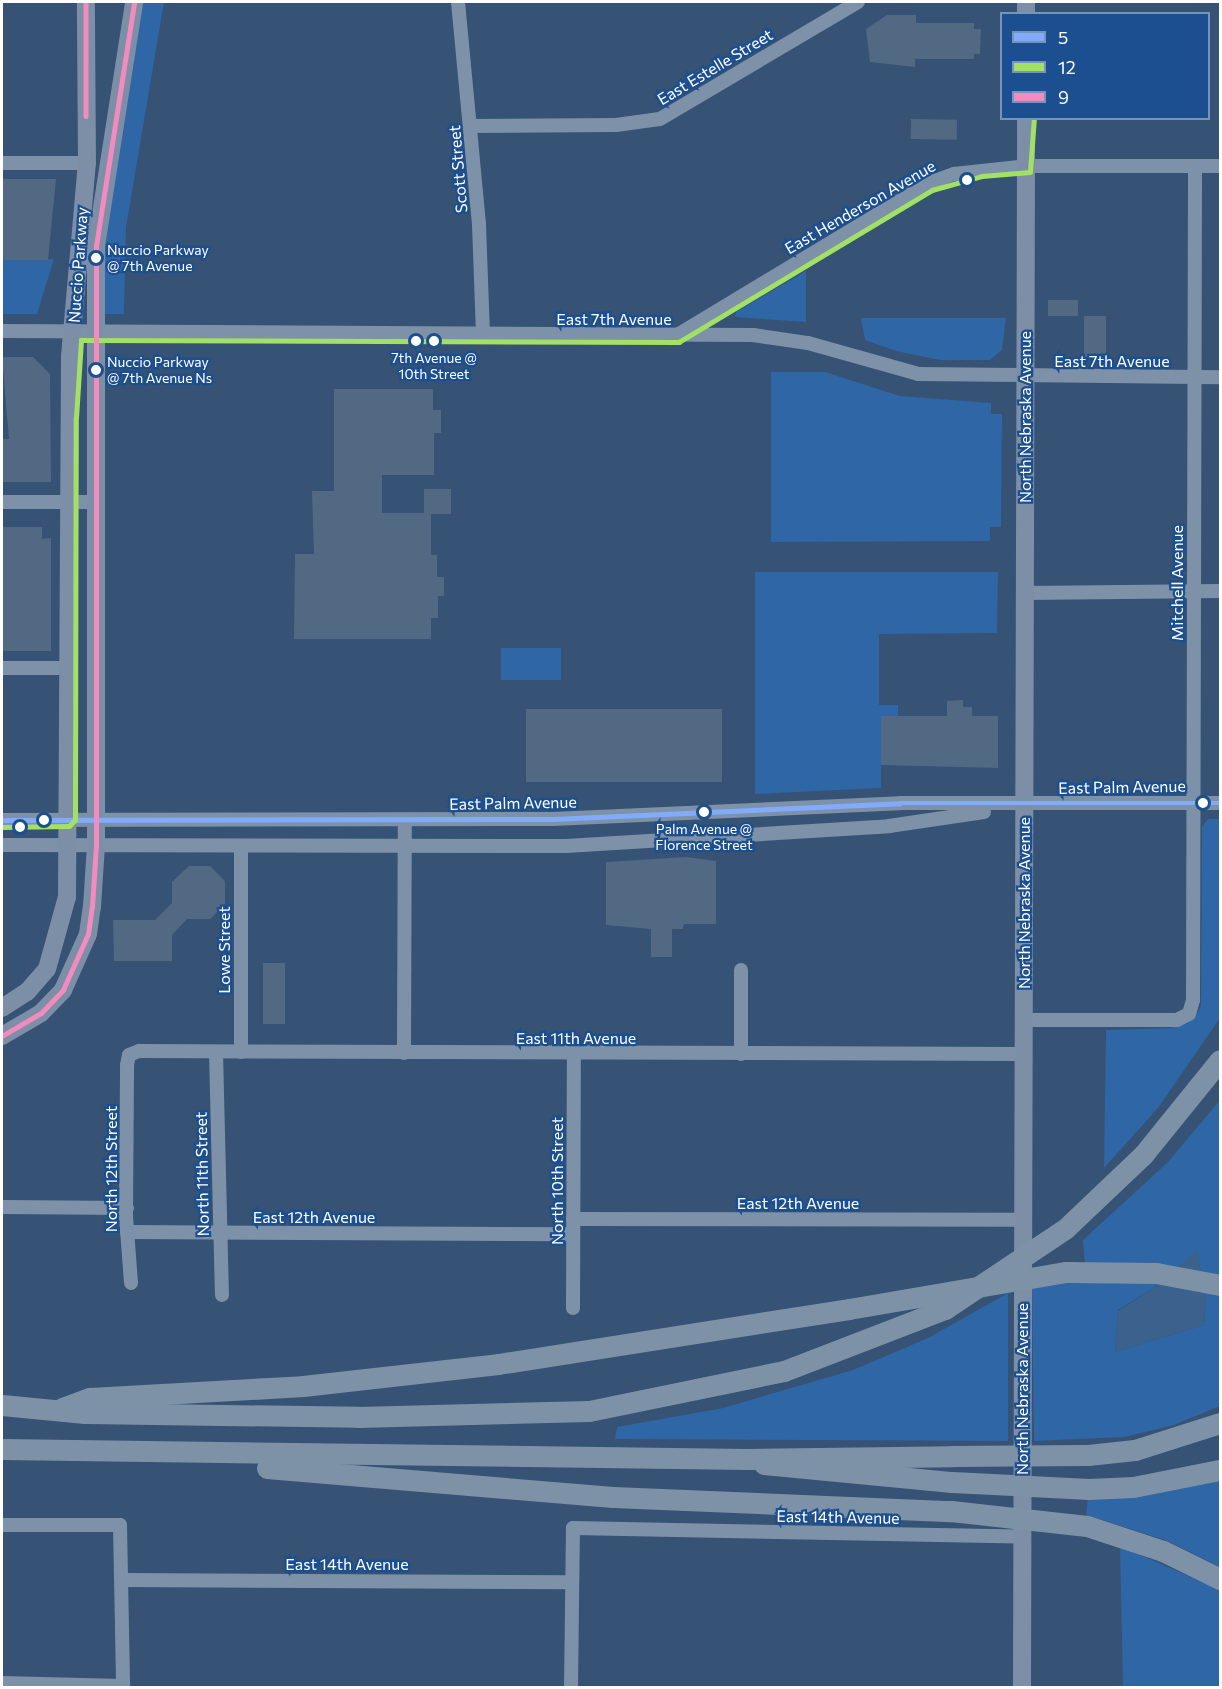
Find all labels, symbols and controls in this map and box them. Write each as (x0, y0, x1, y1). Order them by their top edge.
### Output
legend (1000, 12, 1210, 120)
street label: East Estelle Street (654, 25, 776, 109)
text: 5 (1058, 26, 1068, 48)
text: 12 (1058, 56, 1076, 78)
text: 9 (1058, 86, 1069, 108)
street label: Scott Street (445, 124, 471, 214)
street label: East Henderson Avenue (781, 156, 939, 258)
unlabelled marker (961, 174, 973, 186)
street label: Nuccio Parkway (64, 206, 92, 324)
place label: Nuccio Parkway @ 7th Avenue (107, 242, 209, 274)
marker: Nuccio Parkway @ 7th Avenue (90, 252, 102, 264)
street label: East 7th Avenue (556, 309, 672, 329)
street label: North Nebraska Avenue (1015, 331, 1035, 503)
unlabelled marker (410, 335, 422, 347)
marker: 7th Avenue @ 10th Street (428, 335, 440, 347)
place label: 7th Avenue @ 10th Street (391, 350, 477, 382)
street label: East 7th Avenue (1054, 351, 1170, 371)
place label: Nuccio Parkway @ 7th Avenue Ns (107, 354, 212, 386)
marker: Nuccio Parkway @ 7th Avenue Ns (90, 364, 102, 376)
street label: Mitchell Avenue (1167, 525, 1187, 641)
street label: East Palm Avenue (1058, 776, 1186, 798)
street label: East Palm Avenue (449, 792, 577, 814)
unlabelled marker (1197, 797, 1209, 809)
marker: Palm Avenue @ Florence Street (698, 806, 710, 818)
unlabelled marker (38, 814, 50, 826)
street label: North Nebraska Avenue (1014, 817, 1034, 989)
unlabelled marker (14, 821, 26, 833)
place label: Palm Avenue @ Florence Street (655, 821, 753, 854)
street label: Lowe Street (214, 906, 234, 994)
street label: East 11th Avenue (516, 1028, 636, 1048)
street label: North 12th Street (101, 1106, 121, 1232)
street label: North 11th Street (191, 1112, 213, 1236)
street label: North 10th Street (547, 1117, 567, 1245)
street label: East 12th Avenue (737, 1193, 859, 1213)
street label: East 12th Avenue (253, 1207, 375, 1227)
street label: North Nebraska Avenue (1012, 1303, 1032, 1475)
street label: East 14th Avenue (776, 1506, 900, 1528)
street label: East 14th Avenue (285, 1554, 409, 1574)

